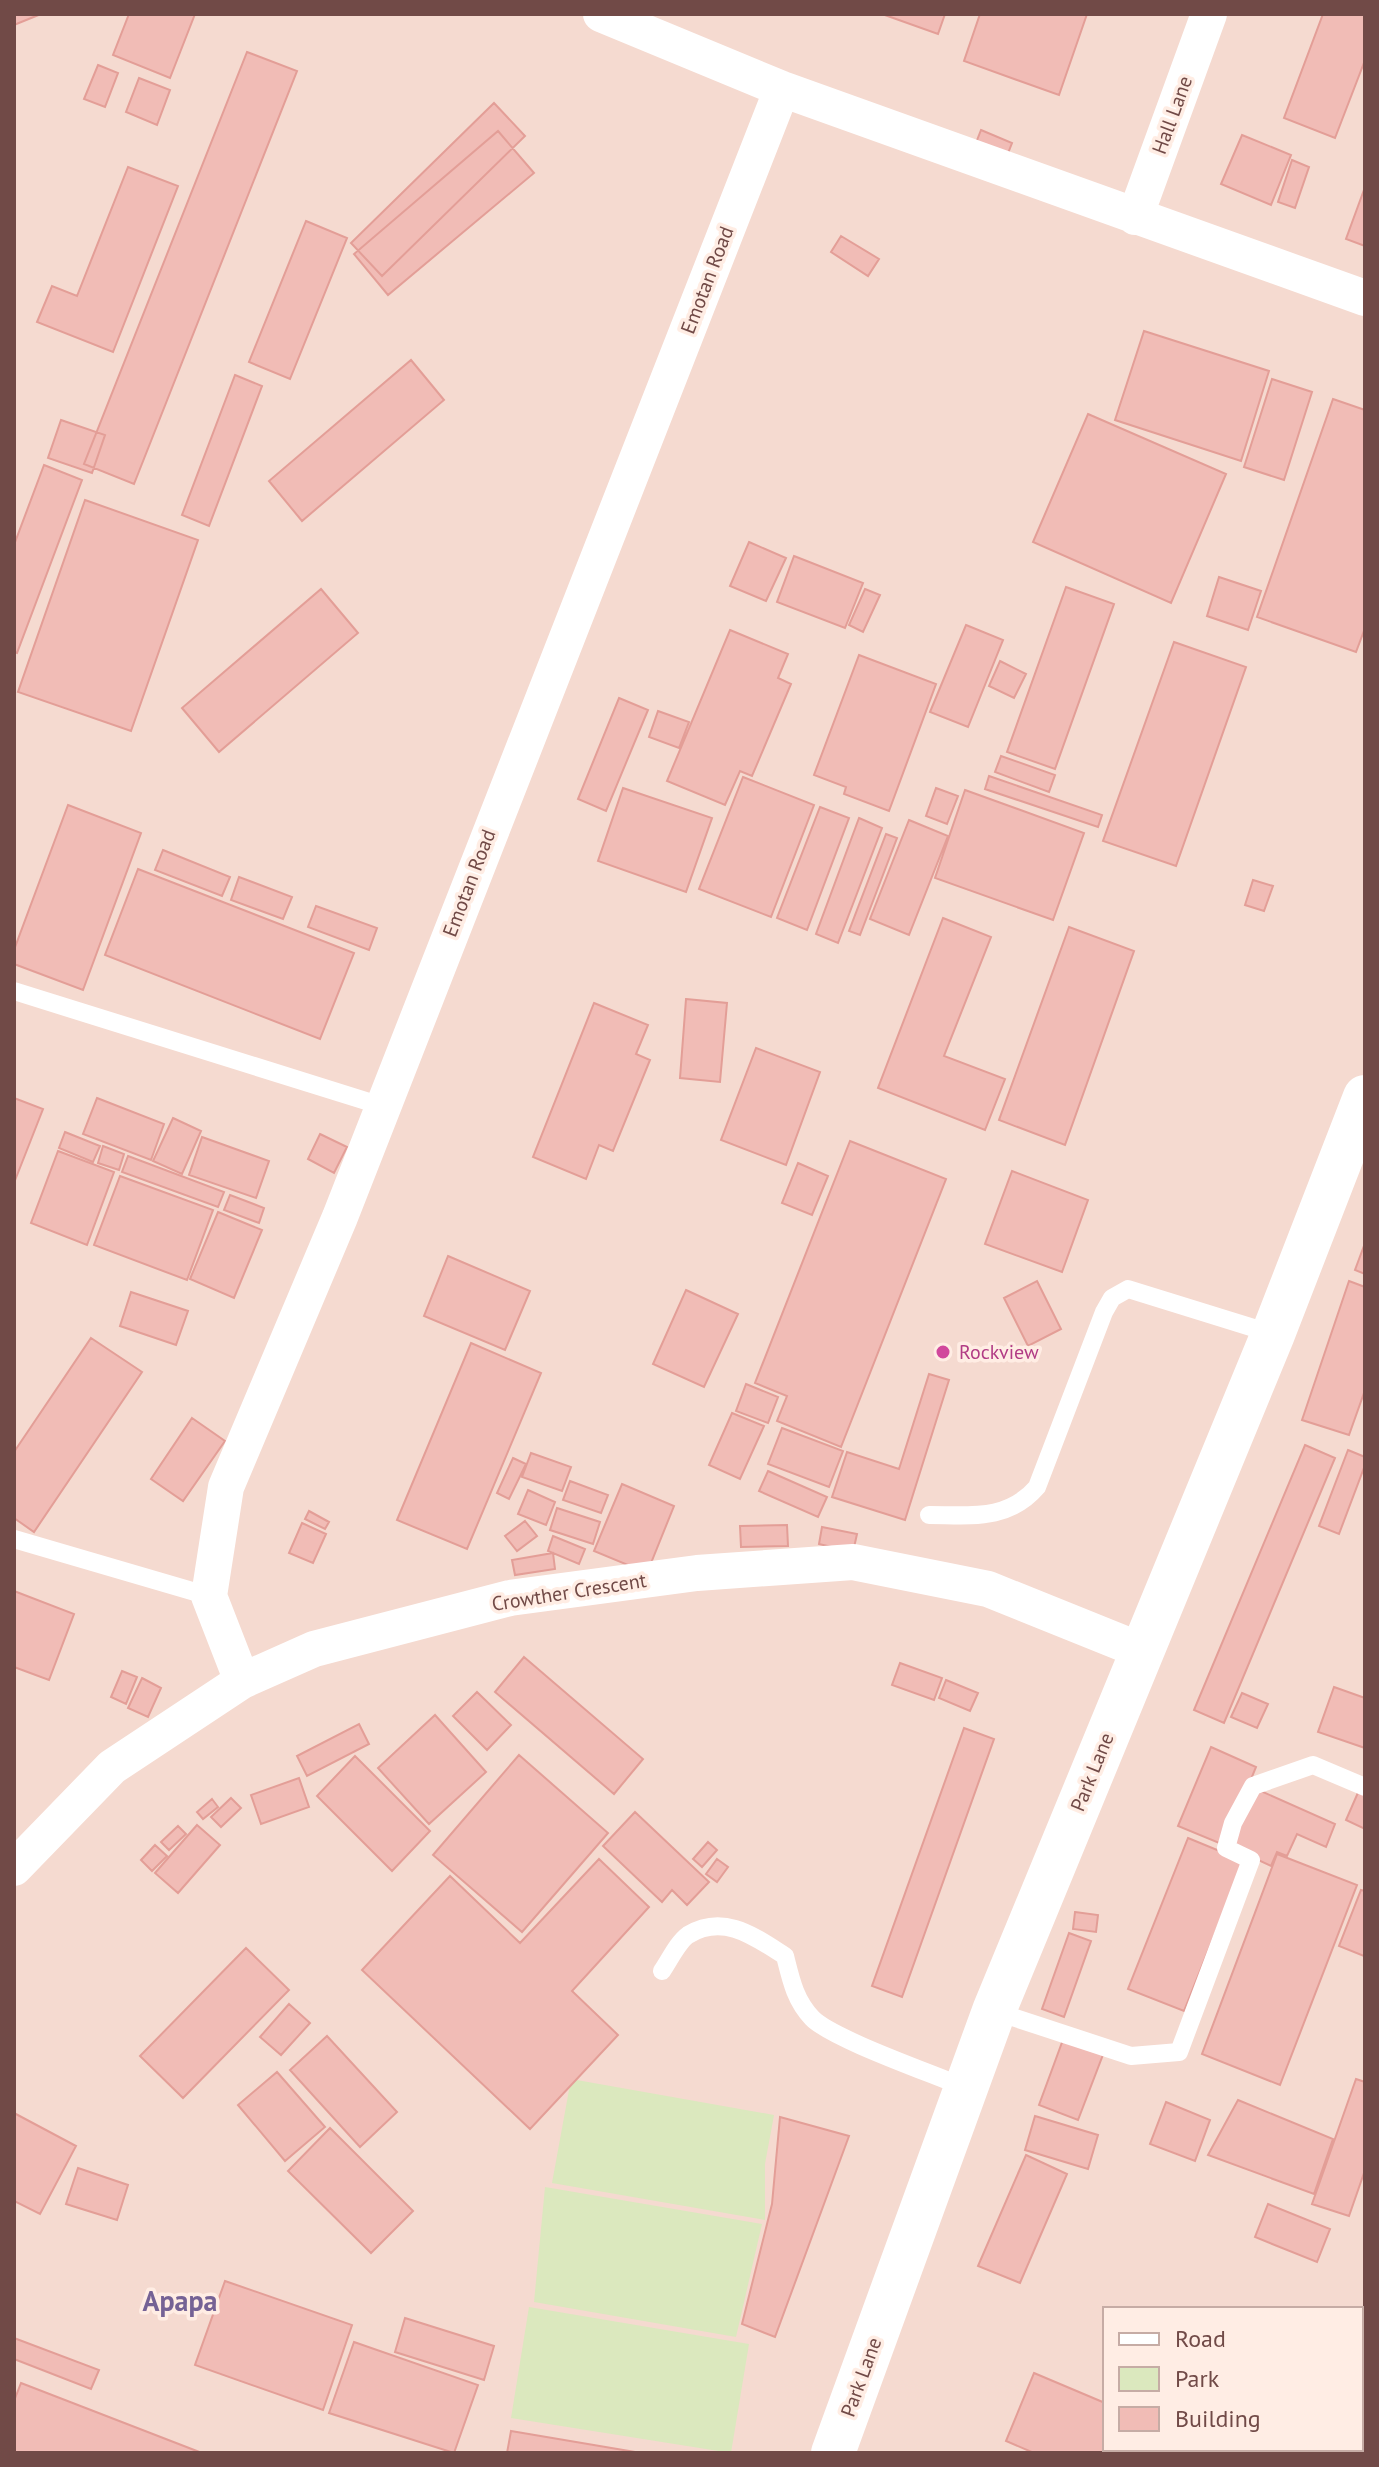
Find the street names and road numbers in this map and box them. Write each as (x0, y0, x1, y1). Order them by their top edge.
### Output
street label: Hall Lane (1146, 72, 1198, 158)
street label: Emotan Road (675, 223, 739, 337)
street label: Emotan Road (437, 826, 501, 940)
street label: Crowther Crescent (490, 1567, 648, 1617)
street label: Park Lane (1064, 1729, 1120, 1815)
street label: Park Lane (835, 2334, 887, 2420)

